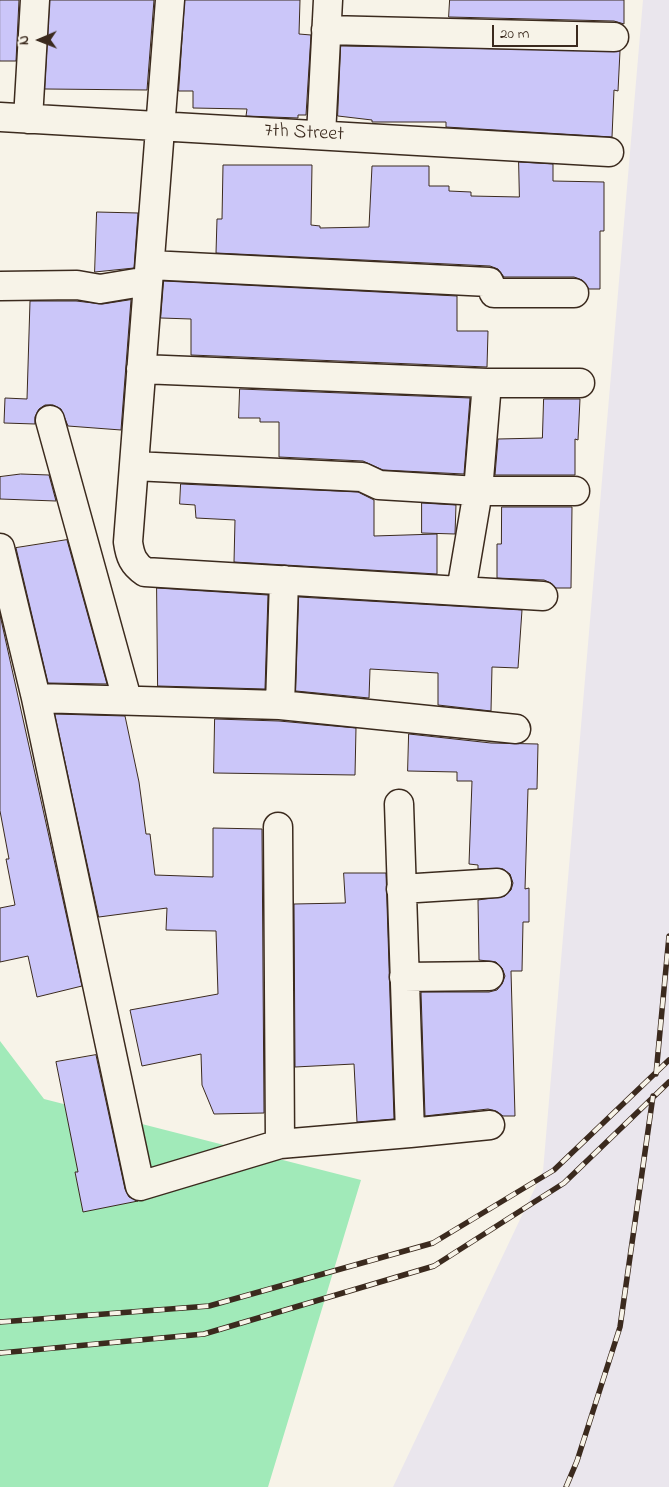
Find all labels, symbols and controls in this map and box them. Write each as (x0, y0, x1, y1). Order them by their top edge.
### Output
north arrow (15, 15, 65, 65)
scale bar (494, 15, 580, 47)
text: 20 m (500, 23, 529, 45)
text: N (14, 35, 35, 45)
street label: 7th Street (263, 120, 345, 148)

